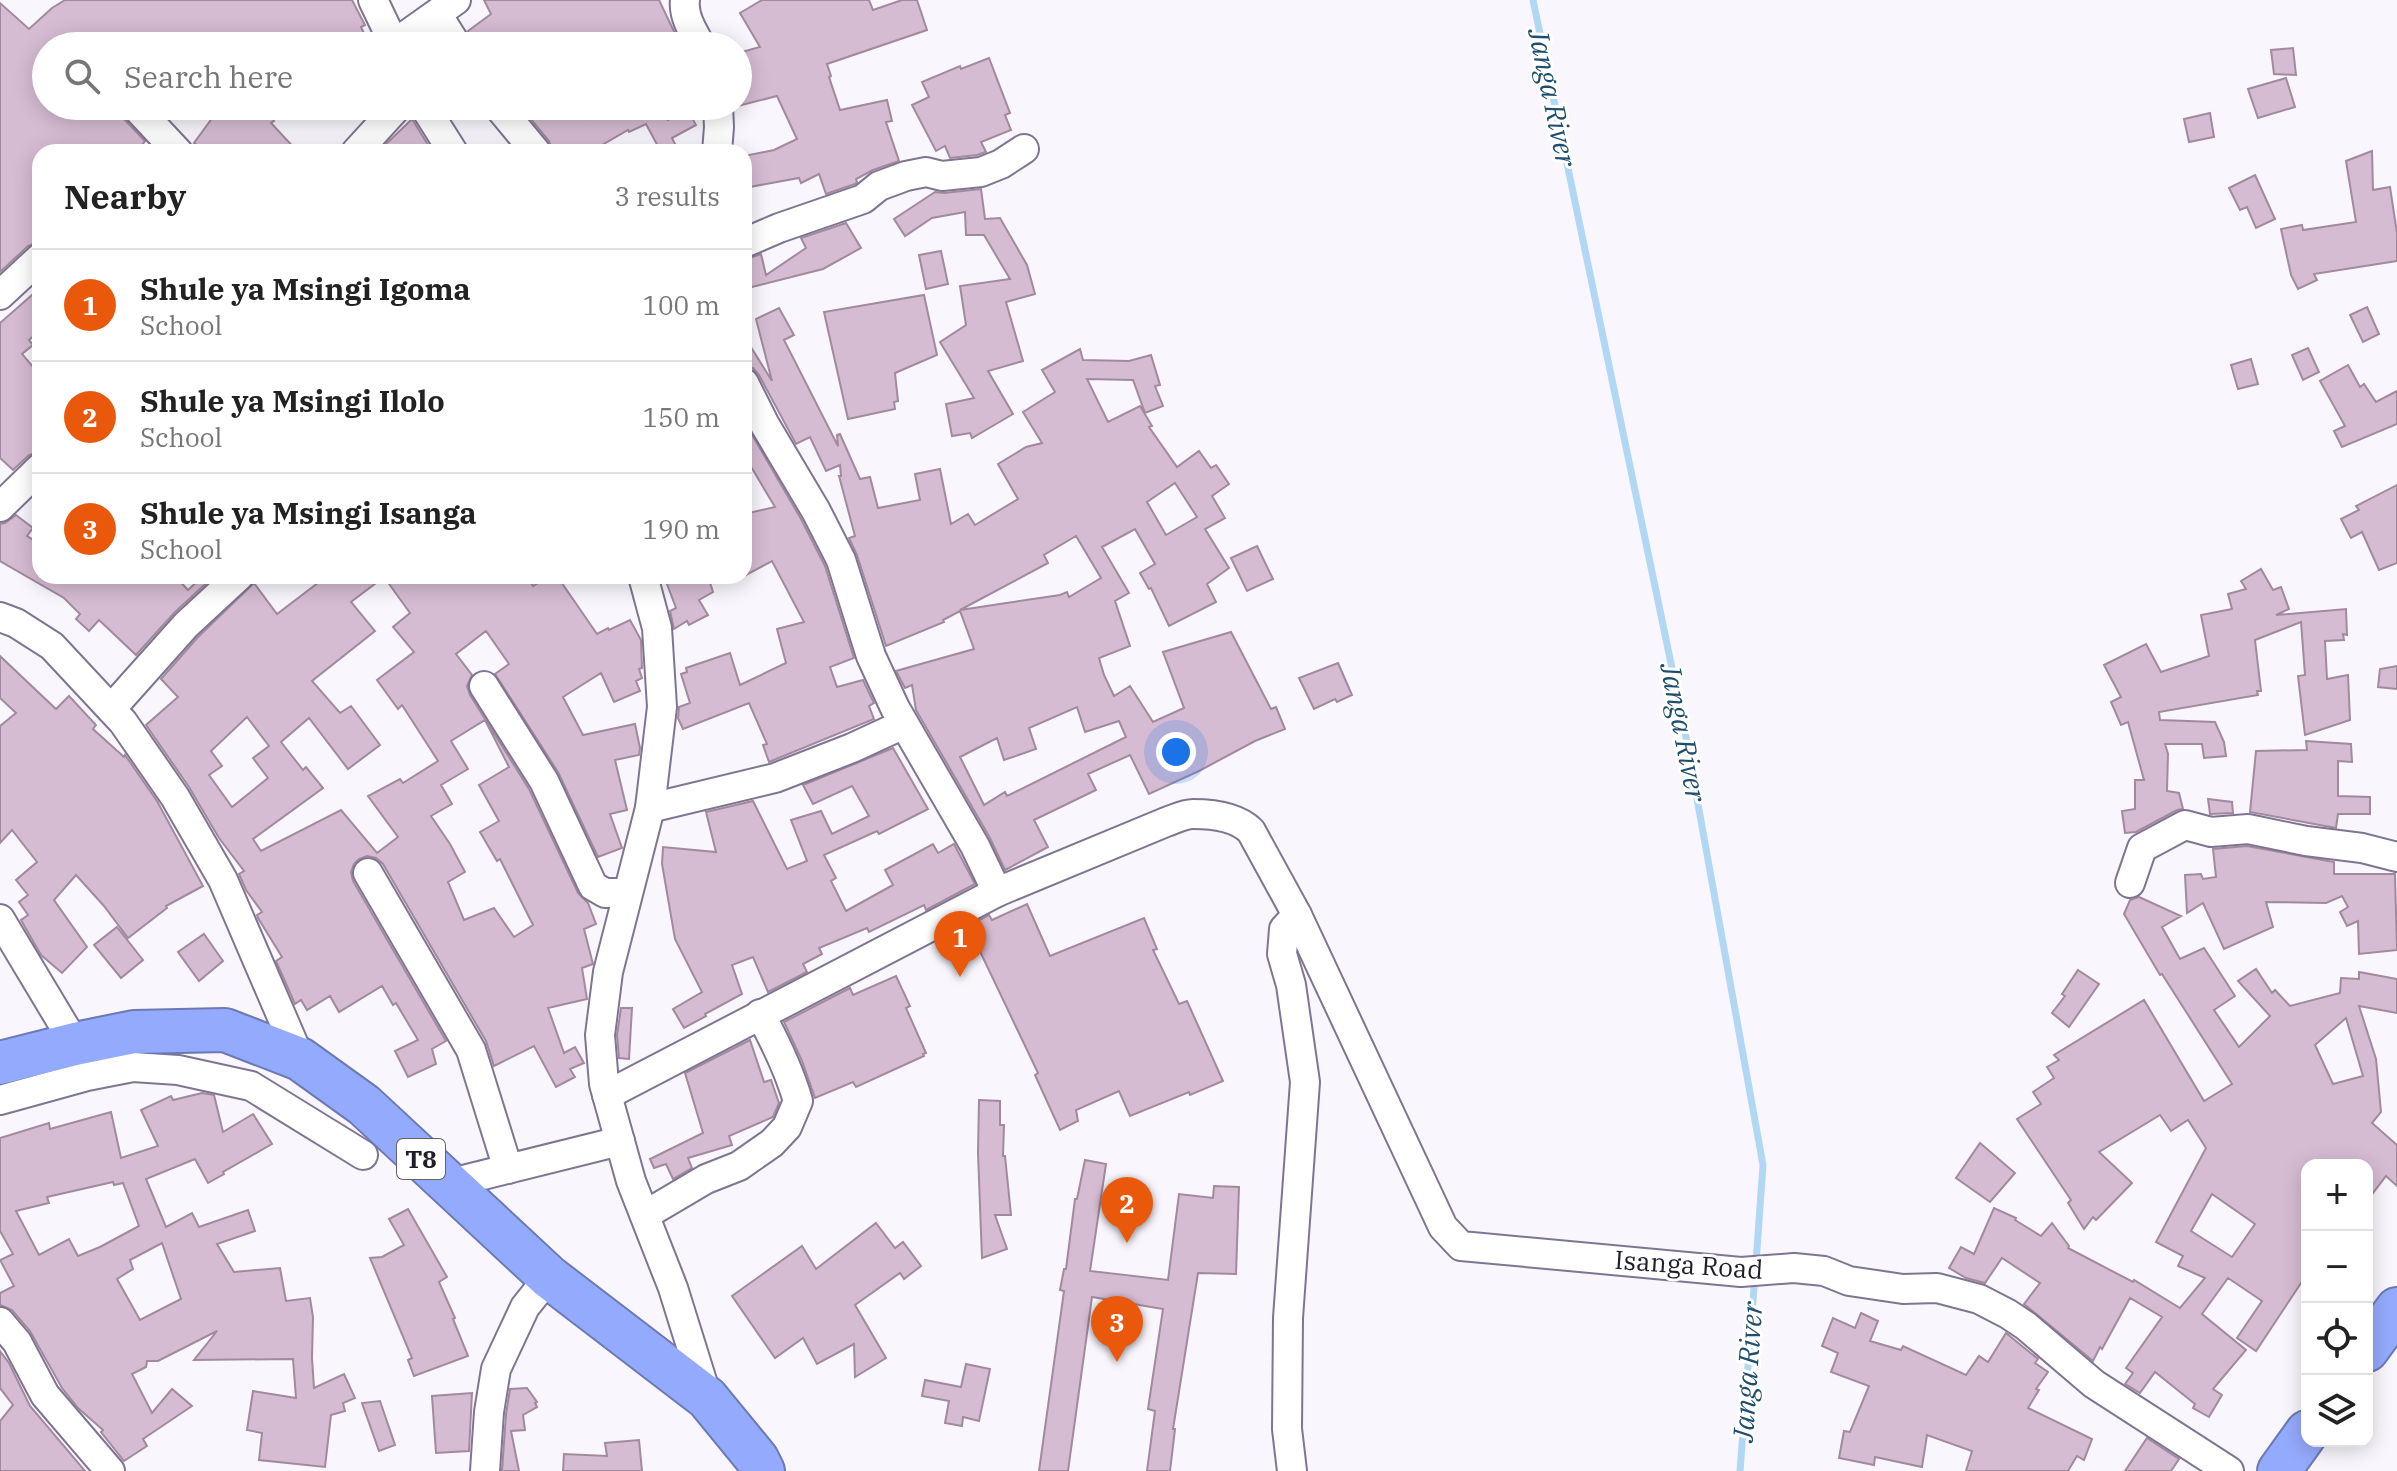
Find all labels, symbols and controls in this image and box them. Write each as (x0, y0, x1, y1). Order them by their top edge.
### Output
water label: Janga River (1520, 23, 1586, 170)
search box (32, 32, 752, 120)
icon: search (60, 54, 104, 98)
text: Search here (124, 57, 293, 96)
text: Nearby (64, 174, 186, 218)
text: 3 results (614, 179, 720, 213)
text: Shule ya Msingi Igoma (140, 269, 471, 308)
text: 1 (82, 288, 98, 322)
text: 100 m (642, 288, 720, 322)
text: School (140, 308, 222, 342)
text: Shule ya Msingi Ilolo (140, 381, 445, 420)
text: 2 (82, 400, 98, 434)
text: 150 m (642, 400, 720, 434)
text: School (140, 420, 222, 454)
text: Shule ya Msingi Isanga (140, 493, 477, 532)
text: 3 (82, 512, 98, 546)
text: 190 m (642, 512, 720, 546)
text: School (140, 532, 222, 566)
water label: Janga River (1652, 658, 1716, 805)
your location (1156, 732, 1196, 772)
pin: 1 (934, 911, 986, 977)
road number: T8 (397, 1139, 445, 1179)
map controls (2301, 1159, 2373, 1447)
button: + (2301, 1159, 2373, 1231)
pin: 2 (1101, 1177, 1153, 1243)
button: − (2301, 1231, 2373, 1303)
street label: Isanga Road (1614, 1242, 1764, 1286)
pin: 3 (1091, 1296, 1143, 1362)
water label: Janga River (1724, 1300, 1770, 1444)
button: locate (2301, 1303, 2373, 1375)
button: layers (2301, 1375, 2373, 1447)

